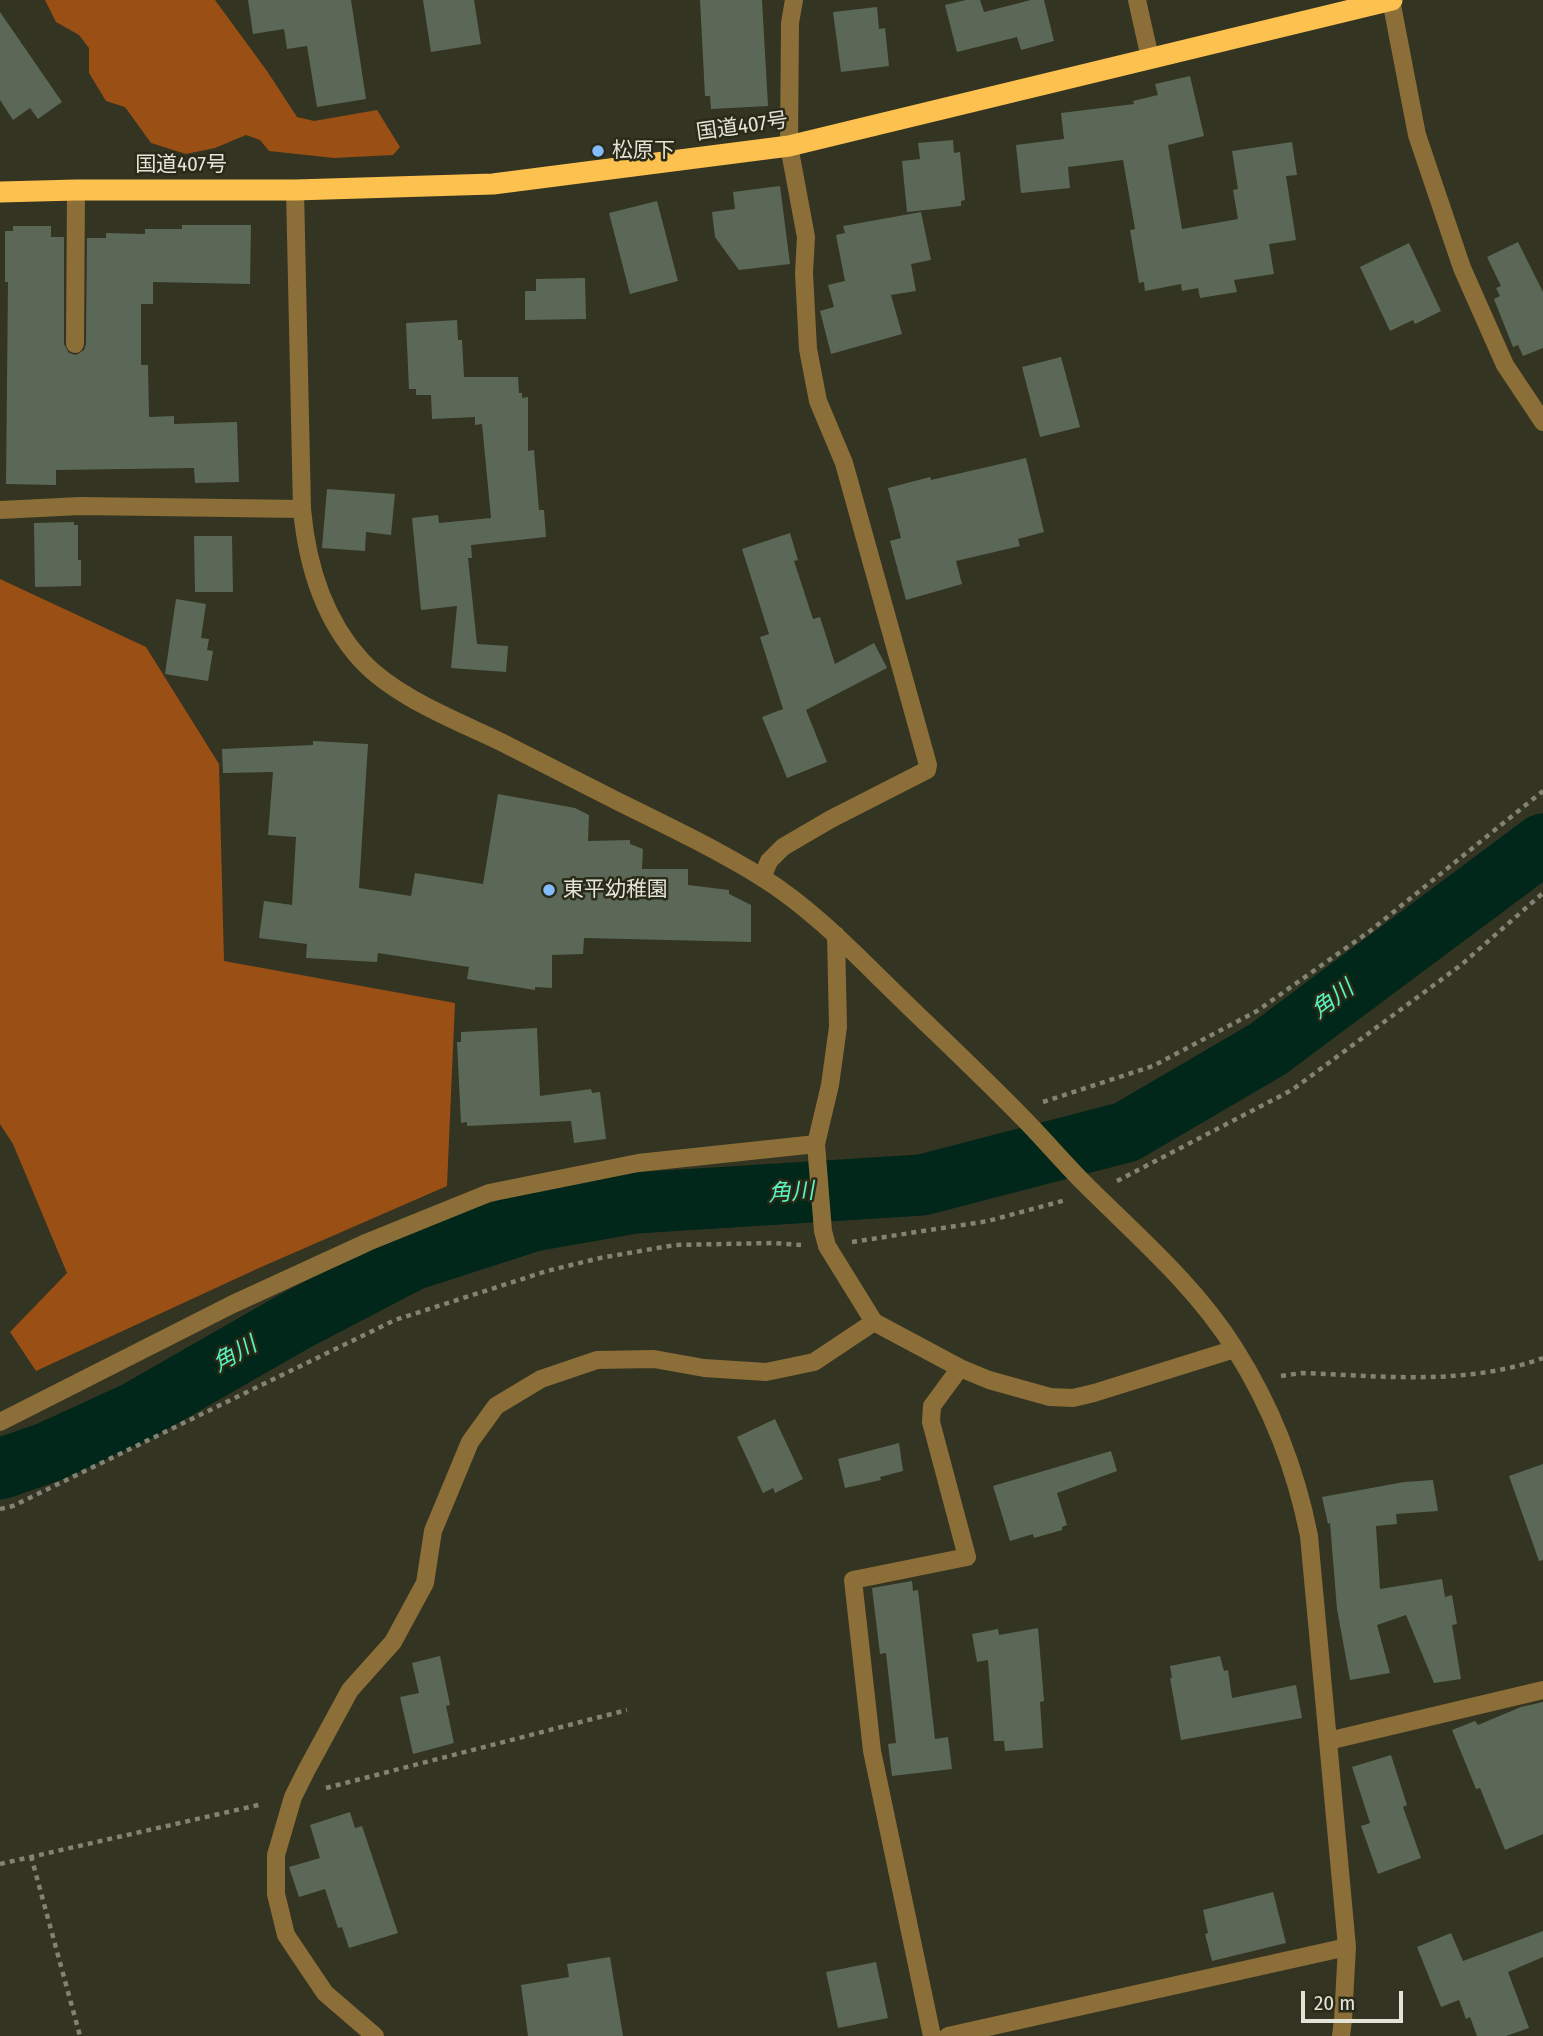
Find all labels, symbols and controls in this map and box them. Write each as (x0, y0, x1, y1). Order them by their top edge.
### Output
street label: 国道407号 (695, 108, 789, 146)
place label: 松原下 (612, 138, 675, 164)
marker: 松原下 (590, 143, 606, 159)
street label: 国道407号 (135, 152, 227, 178)
place label: 東平幼稚園 (563, 877, 668, 903)
marker: 東平幼稚園 (541, 882, 557, 898)
water label: 角川 (1306, 975, 1360, 1025)
water label: 角川 (767, 1178, 815, 1208)
water label: 角川 (208, 1332, 262, 1378)
scale bar (1305, 1976, 1406, 2020)
text: 20 m (1314, 1990, 1355, 2016)

